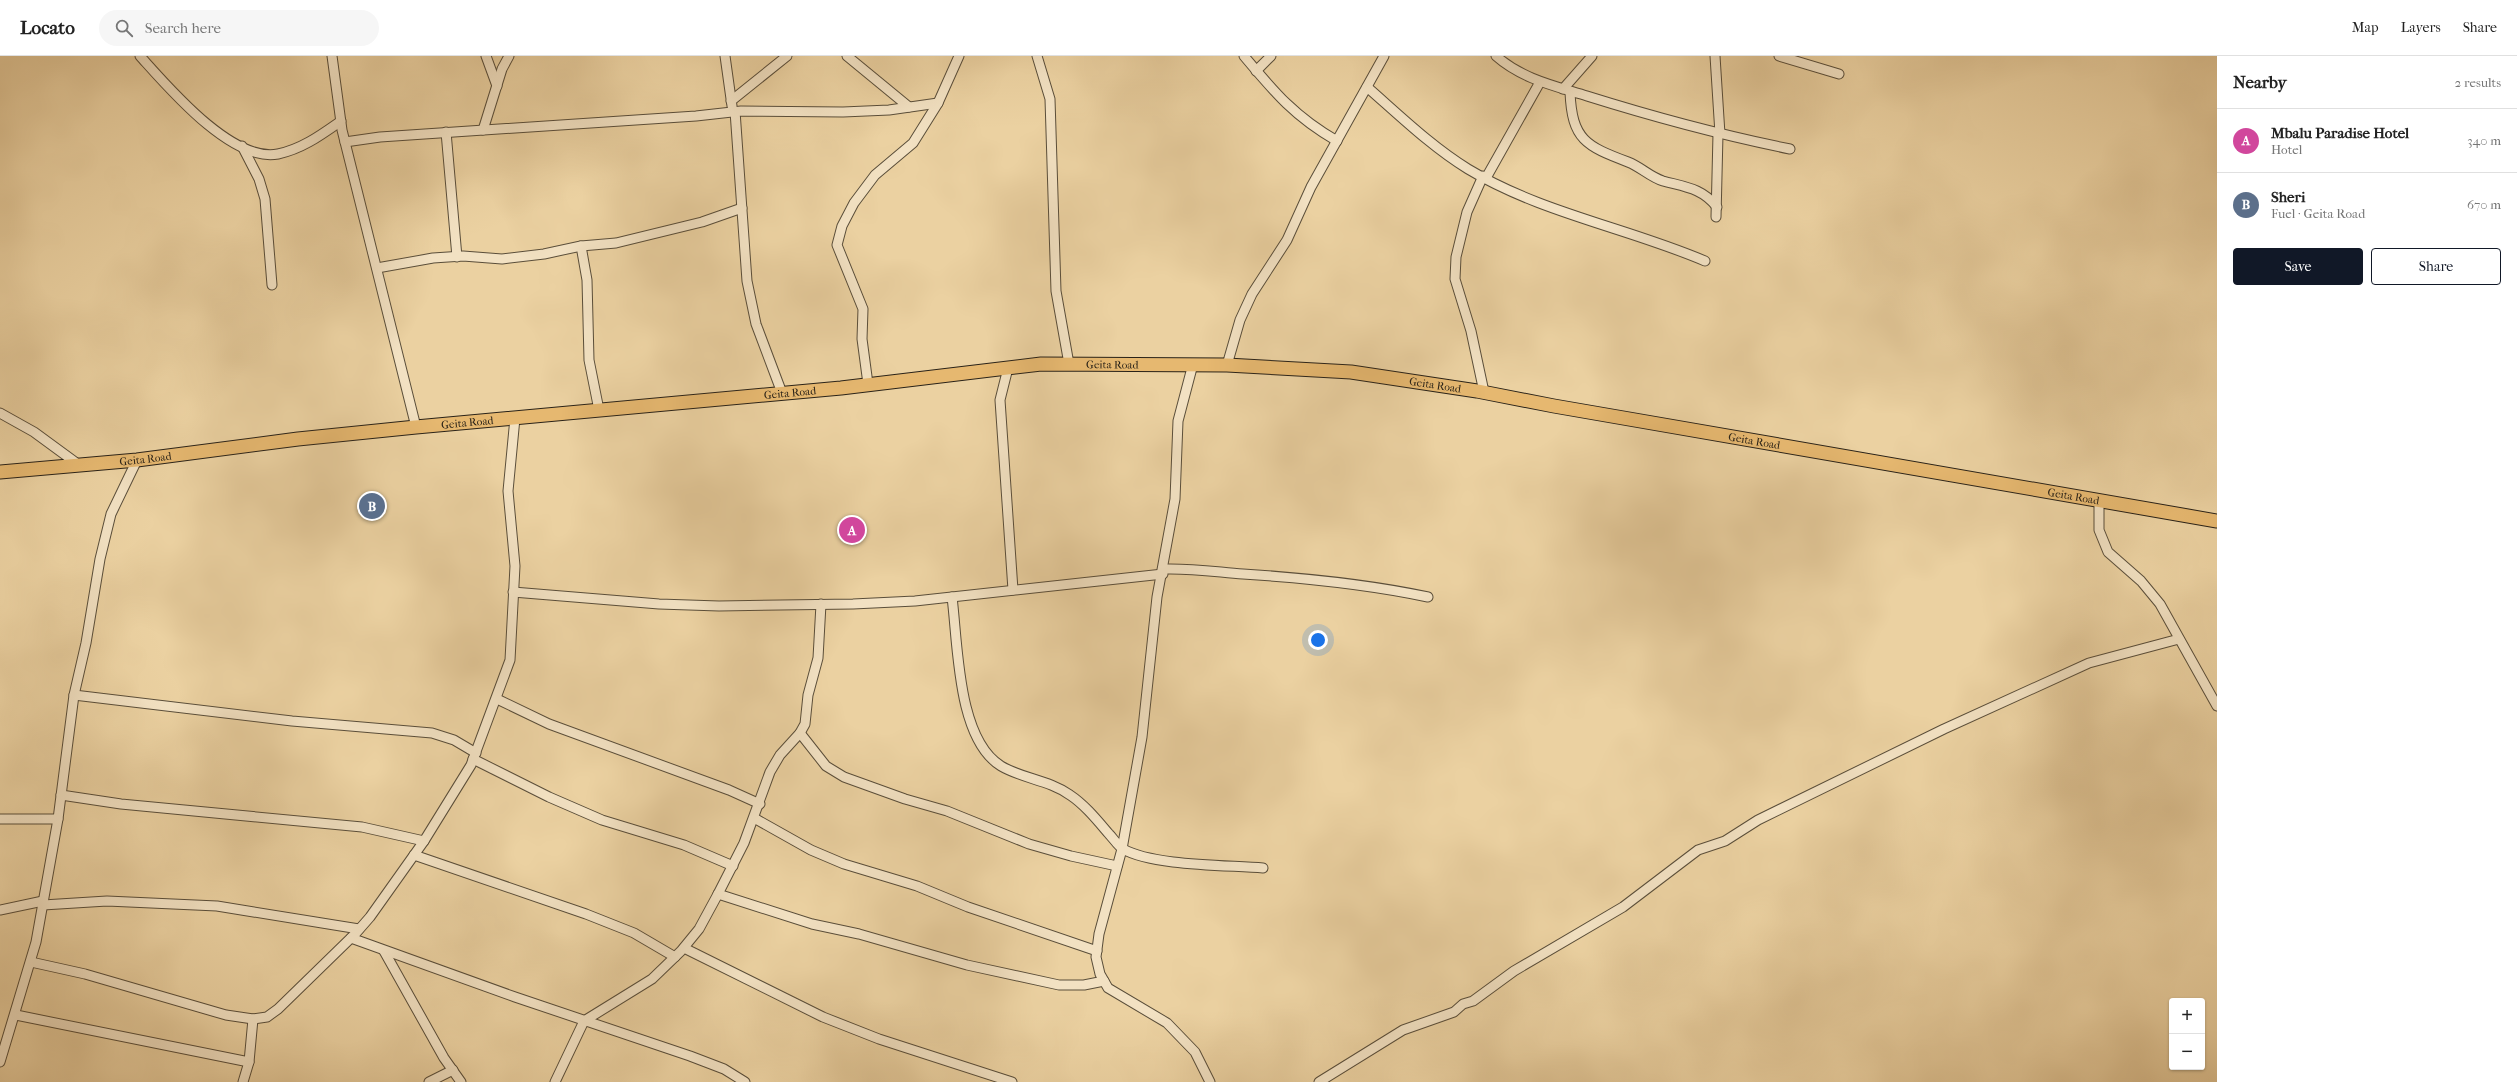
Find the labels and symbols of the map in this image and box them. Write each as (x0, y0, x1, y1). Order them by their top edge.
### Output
street label: Geita Road (1086, 358, 1139, 372)
street label: Geita Road (1408, 375, 1463, 396)
street label: Geita Road (763, 384, 818, 402)
street label: Geita Road (441, 414, 495, 432)
street label: Geita Road (1727, 430, 1782, 452)
street label: Geita Road (119, 449, 173, 469)
street label: Geita Road (2046, 486, 2101, 508)
pin: B (359, 491, 385, 521)
pin: A (839, 515, 865, 545)
your location (1308, 630, 1328, 650)

